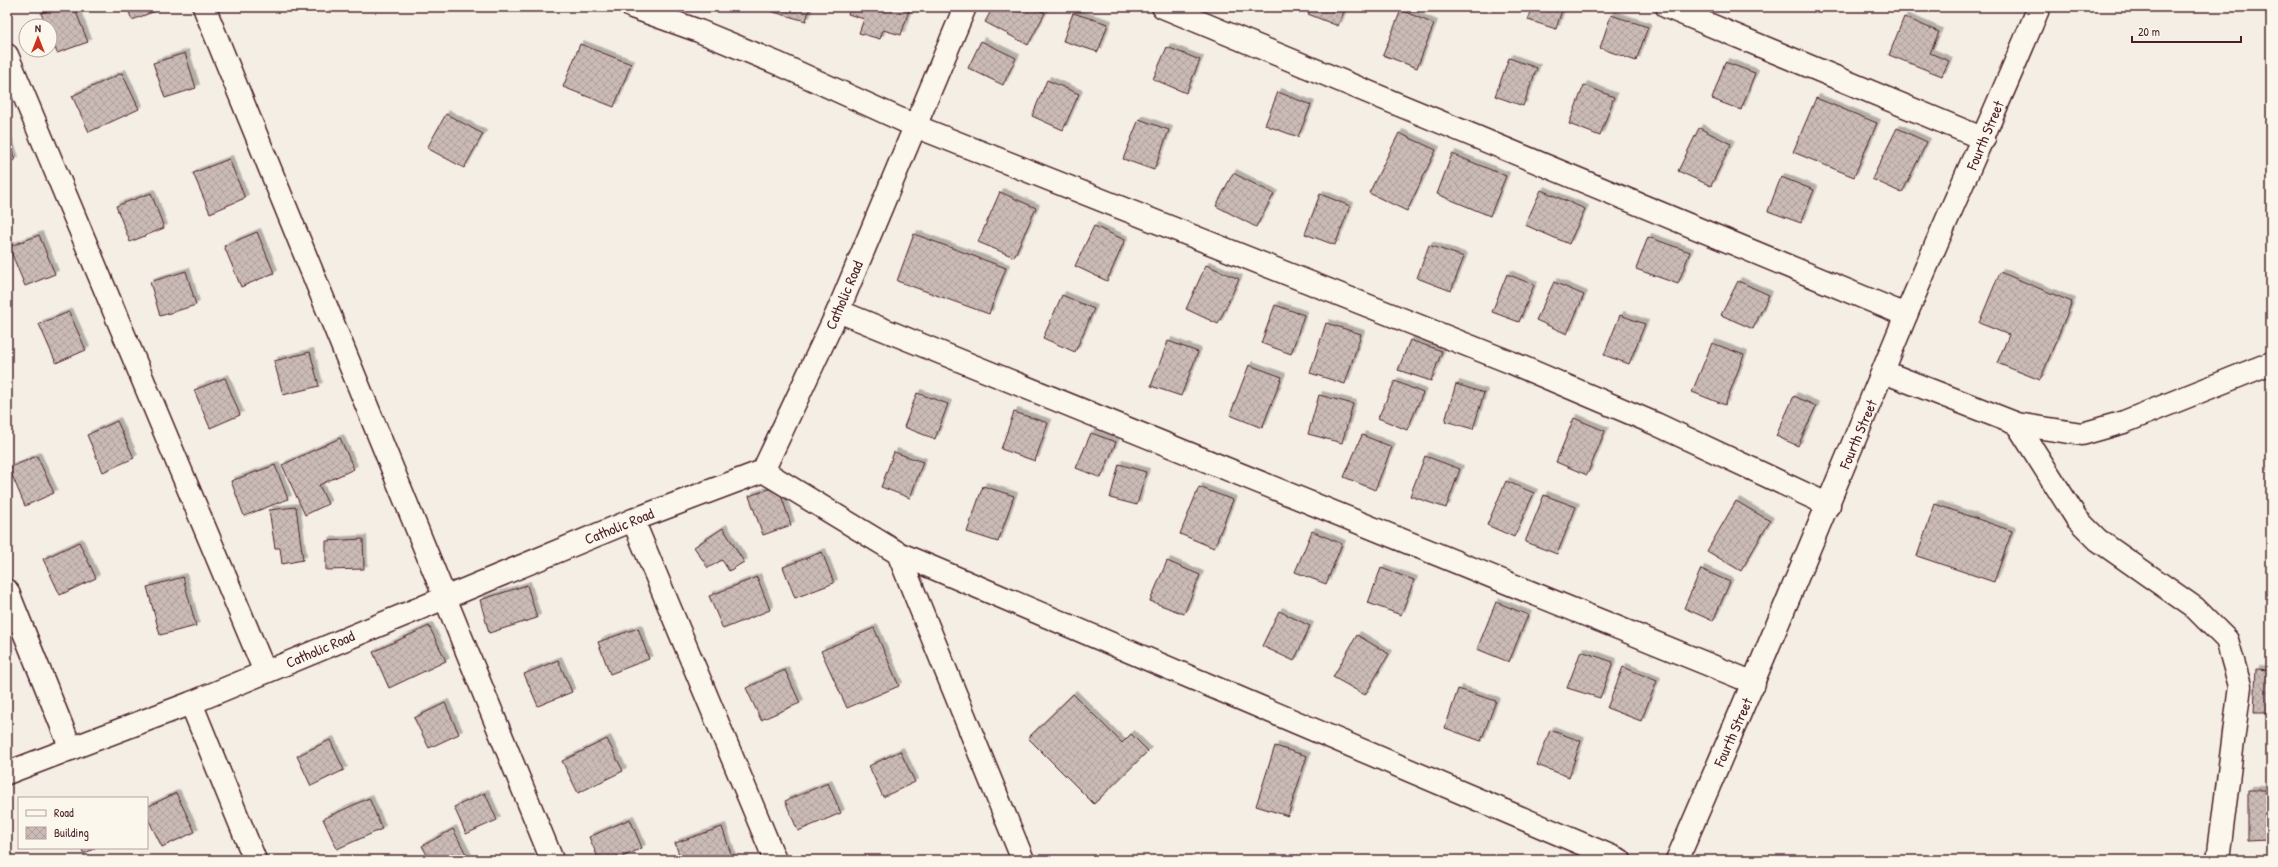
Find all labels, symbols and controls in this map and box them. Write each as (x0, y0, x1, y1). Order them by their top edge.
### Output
north arrow (18, 18, 58, 58)
scale bar (2132, 18, 2241, 44)
text: N (35, 21, 41, 35)
text: 20 m (2138, 23, 2160, 40)
street label: Fourth Street (1961, 96, 2009, 174)
street label: Catholic Road (820, 257, 868, 333)
street label: Fourth Street (1834, 395, 1882, 473)
street label: Catholic Road (581, 503, 657, 549)
street label: Catholic Road (282, 625, 358, 673)
street label: Fourth Street (1708, 693, 1758, 771)
legend (18, 797, 148, 849)
text: Road (54, 804, 74, 821)
text: Building (54, 824, 89, 841)

